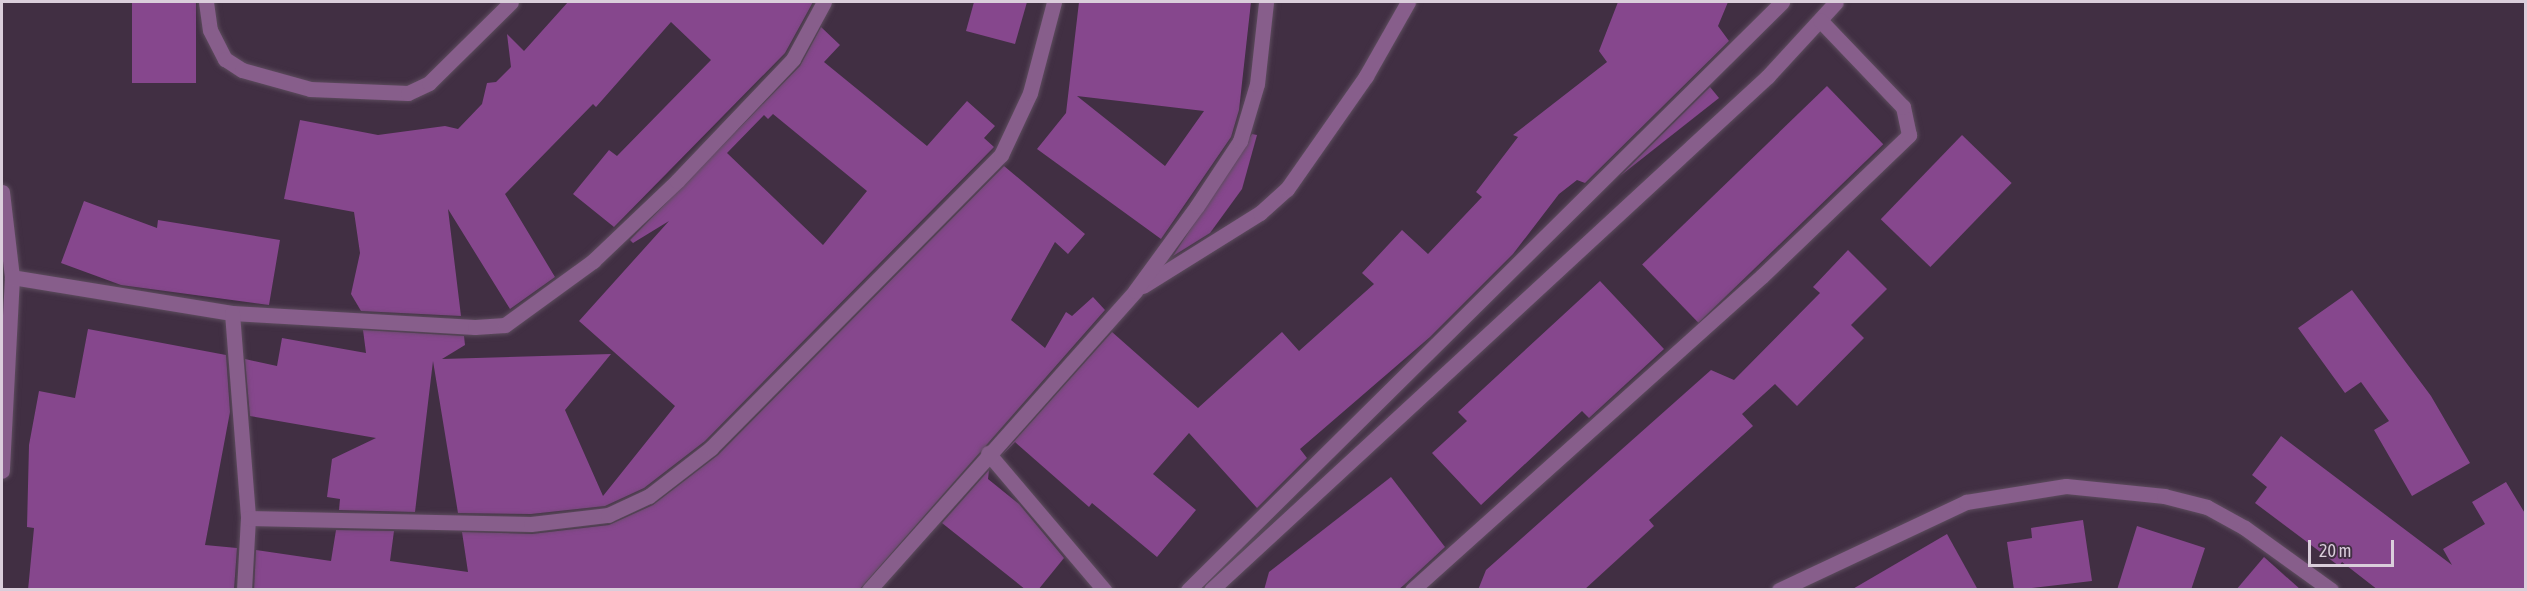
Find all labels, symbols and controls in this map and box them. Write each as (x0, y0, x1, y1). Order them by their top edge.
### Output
scale bar (2311, 528, 2396, 566)
text: 20 m (2319, 540, 2351, 561)

